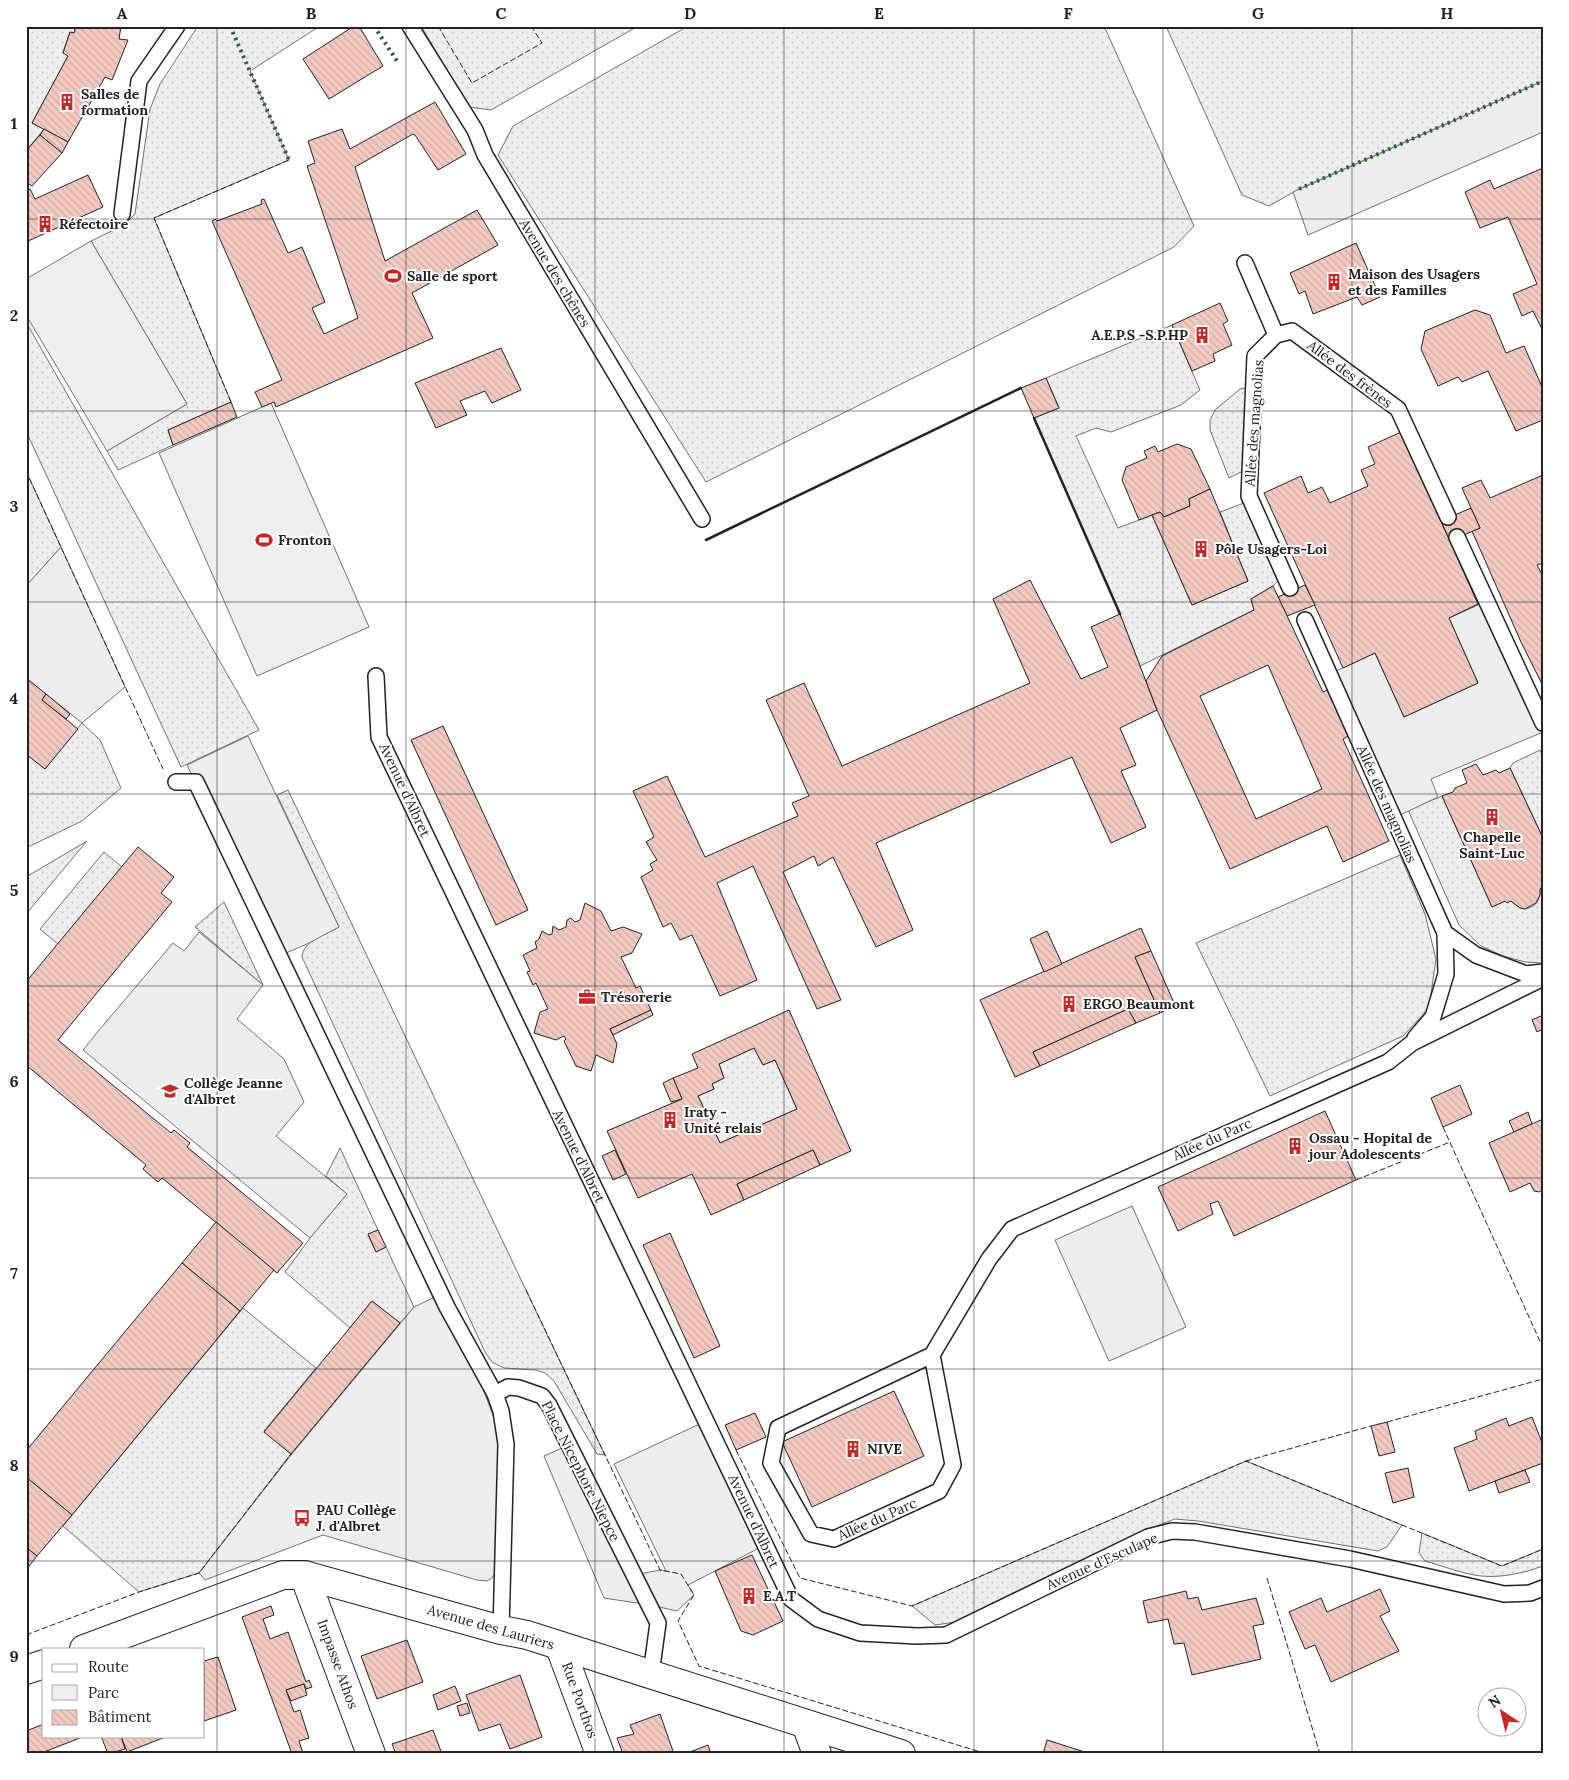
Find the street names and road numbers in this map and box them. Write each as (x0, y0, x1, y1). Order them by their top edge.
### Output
street label: Avenue des chênes (515, 215, 594, 330)
street label: Allée des frènes (1303, 335, 1396, 412)
street label: Allée des magnolias (1241, 359, 1267, 488)
street label: Avenue d'Albret (375, 739, 435, 840)
street label: Allée des magnolias (1353, 741, 1421, 866)
street label: Avenue d'Albret (548, 1106, 610, 1206)
street label: Allée du Parc (1169, 1114, 1254, 1165)
street label: Place Nicephore Niepce (538, 1398, 624, 1545)
street label: Avenue d'Albret (724, 1470, 784, 1571)
street label: Allée du Parc (834, 1494, 919, 1545)
street label: Avenue d'Esculape (1042, 1528, 1161, 1594)
street label: Avenue des Lauriers (424, 1600, 557, 1654)
street label: Impasse Athos (313, 1617, 363, 1711)
street label: Rue Porthos (558, 1660, 602, 1740)

